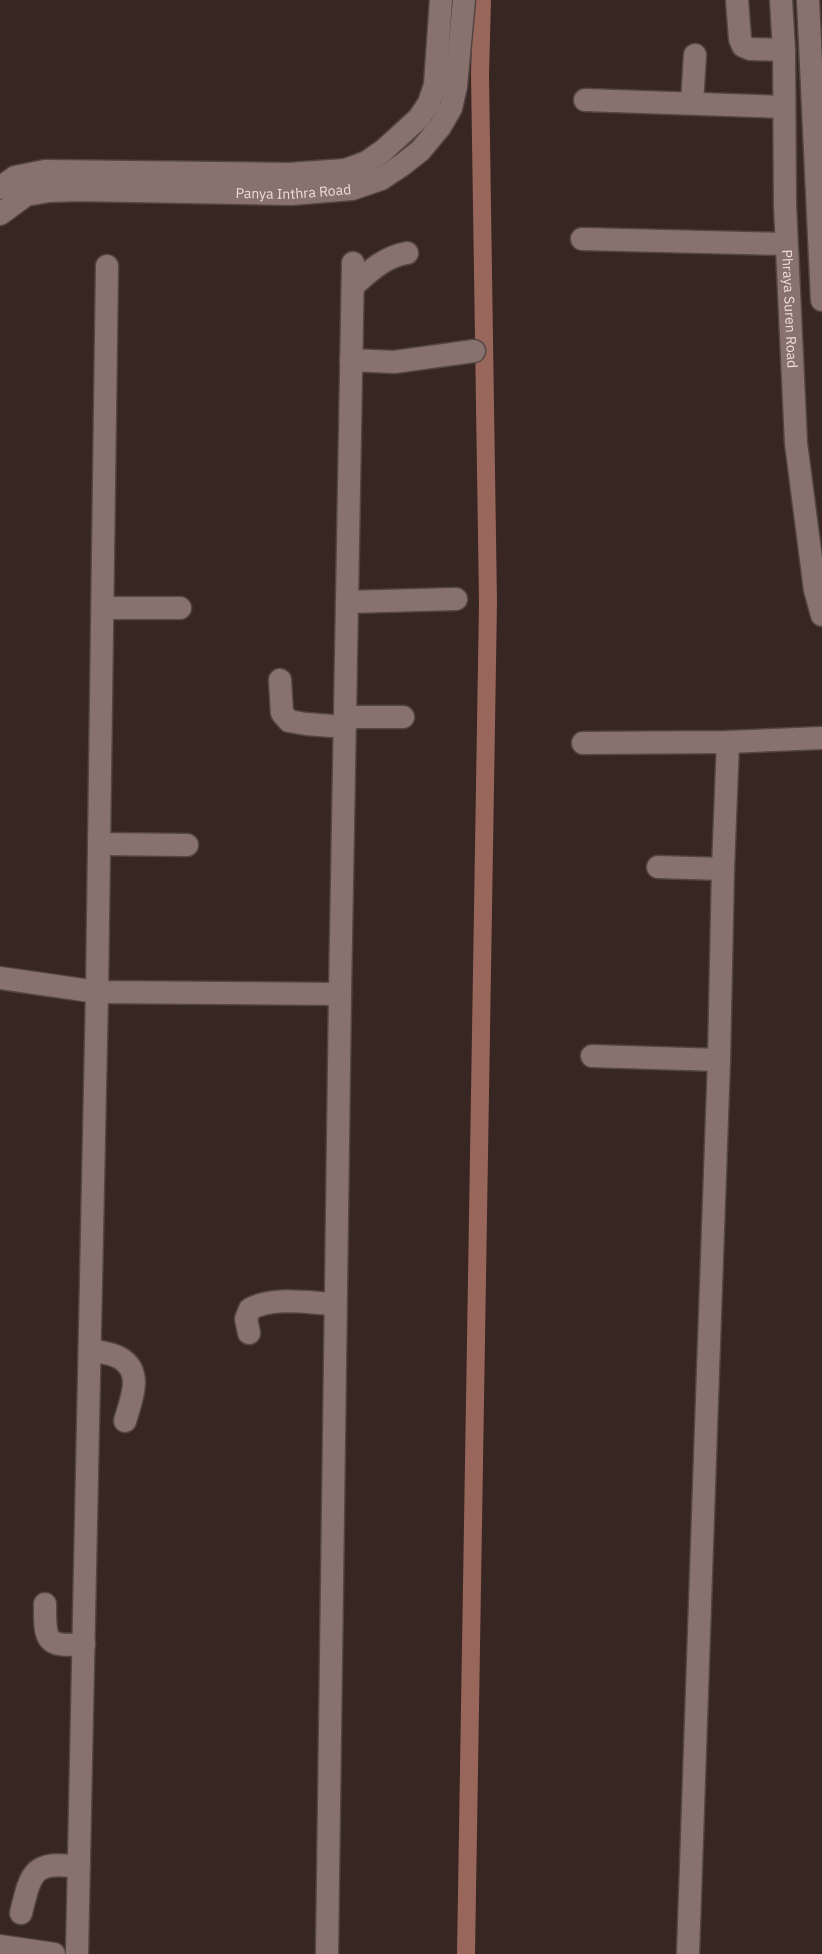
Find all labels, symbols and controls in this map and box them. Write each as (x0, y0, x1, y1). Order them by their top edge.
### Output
street label: Panya Inthra Road (235, 180, 352, 203)
street label: Phraya Suren Road (778, 249, 802, 369)

